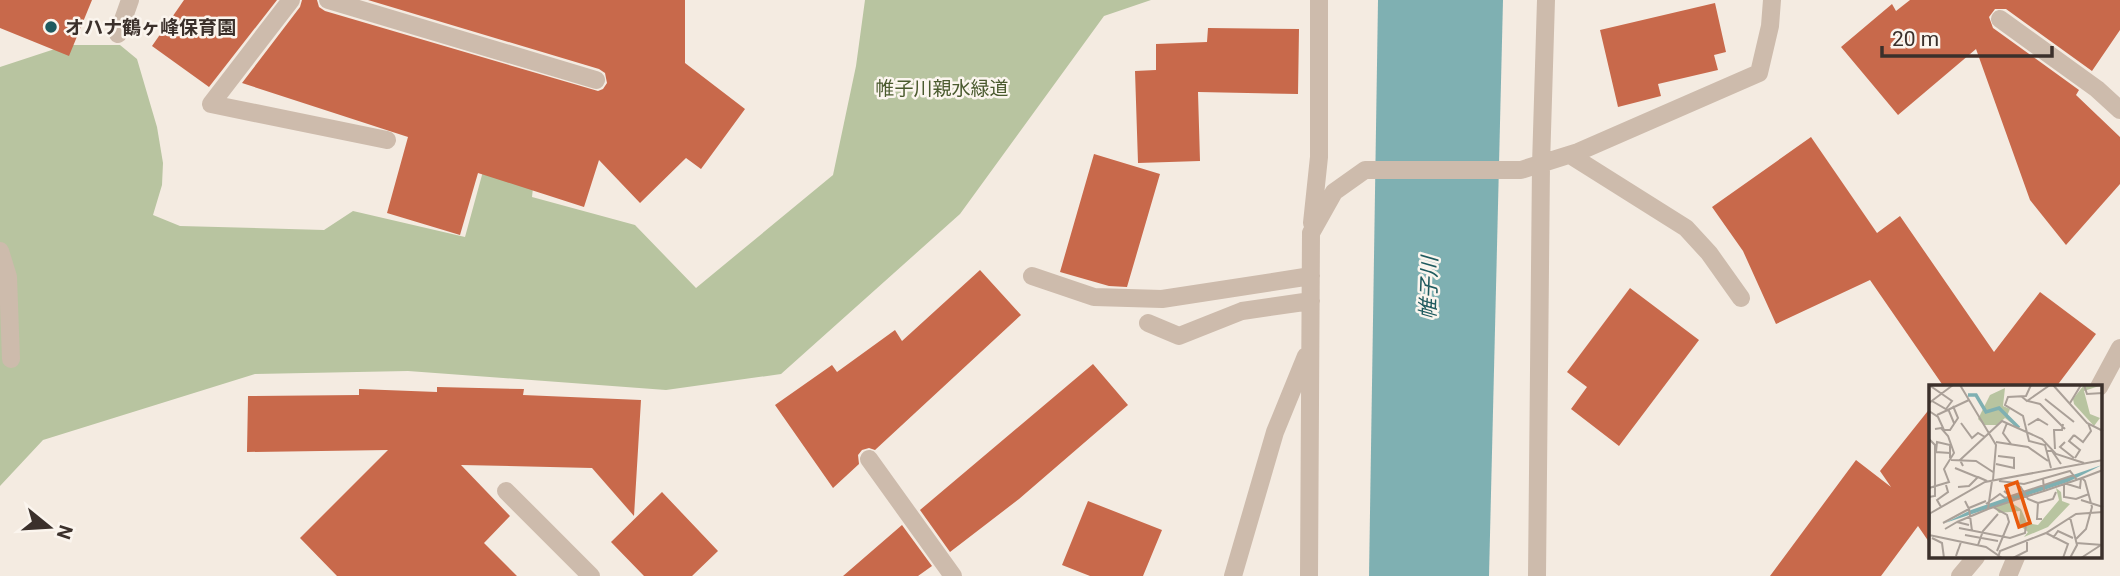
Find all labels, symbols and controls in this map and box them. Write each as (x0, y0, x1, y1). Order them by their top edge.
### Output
scale bar (1882, 14, 2052, 58)
place label: オハナ鶴ヶ峰保育園 (65, 16, 236, 39)
marker: オハナ鶴ヶ峰保育園 (43, 19, 59, 35)
text: 20 m (1892, 27, 1939, 51)
park label: 帷子川親水緑道 (875, 77, 1009, 100)
water label: 帷子川 (1416, 254, 1442, 320)
inset map (1929, 385, 2102, 558)
north arrow (14, 492, 84, 562)
text: N (52, 522, 78, 542)

